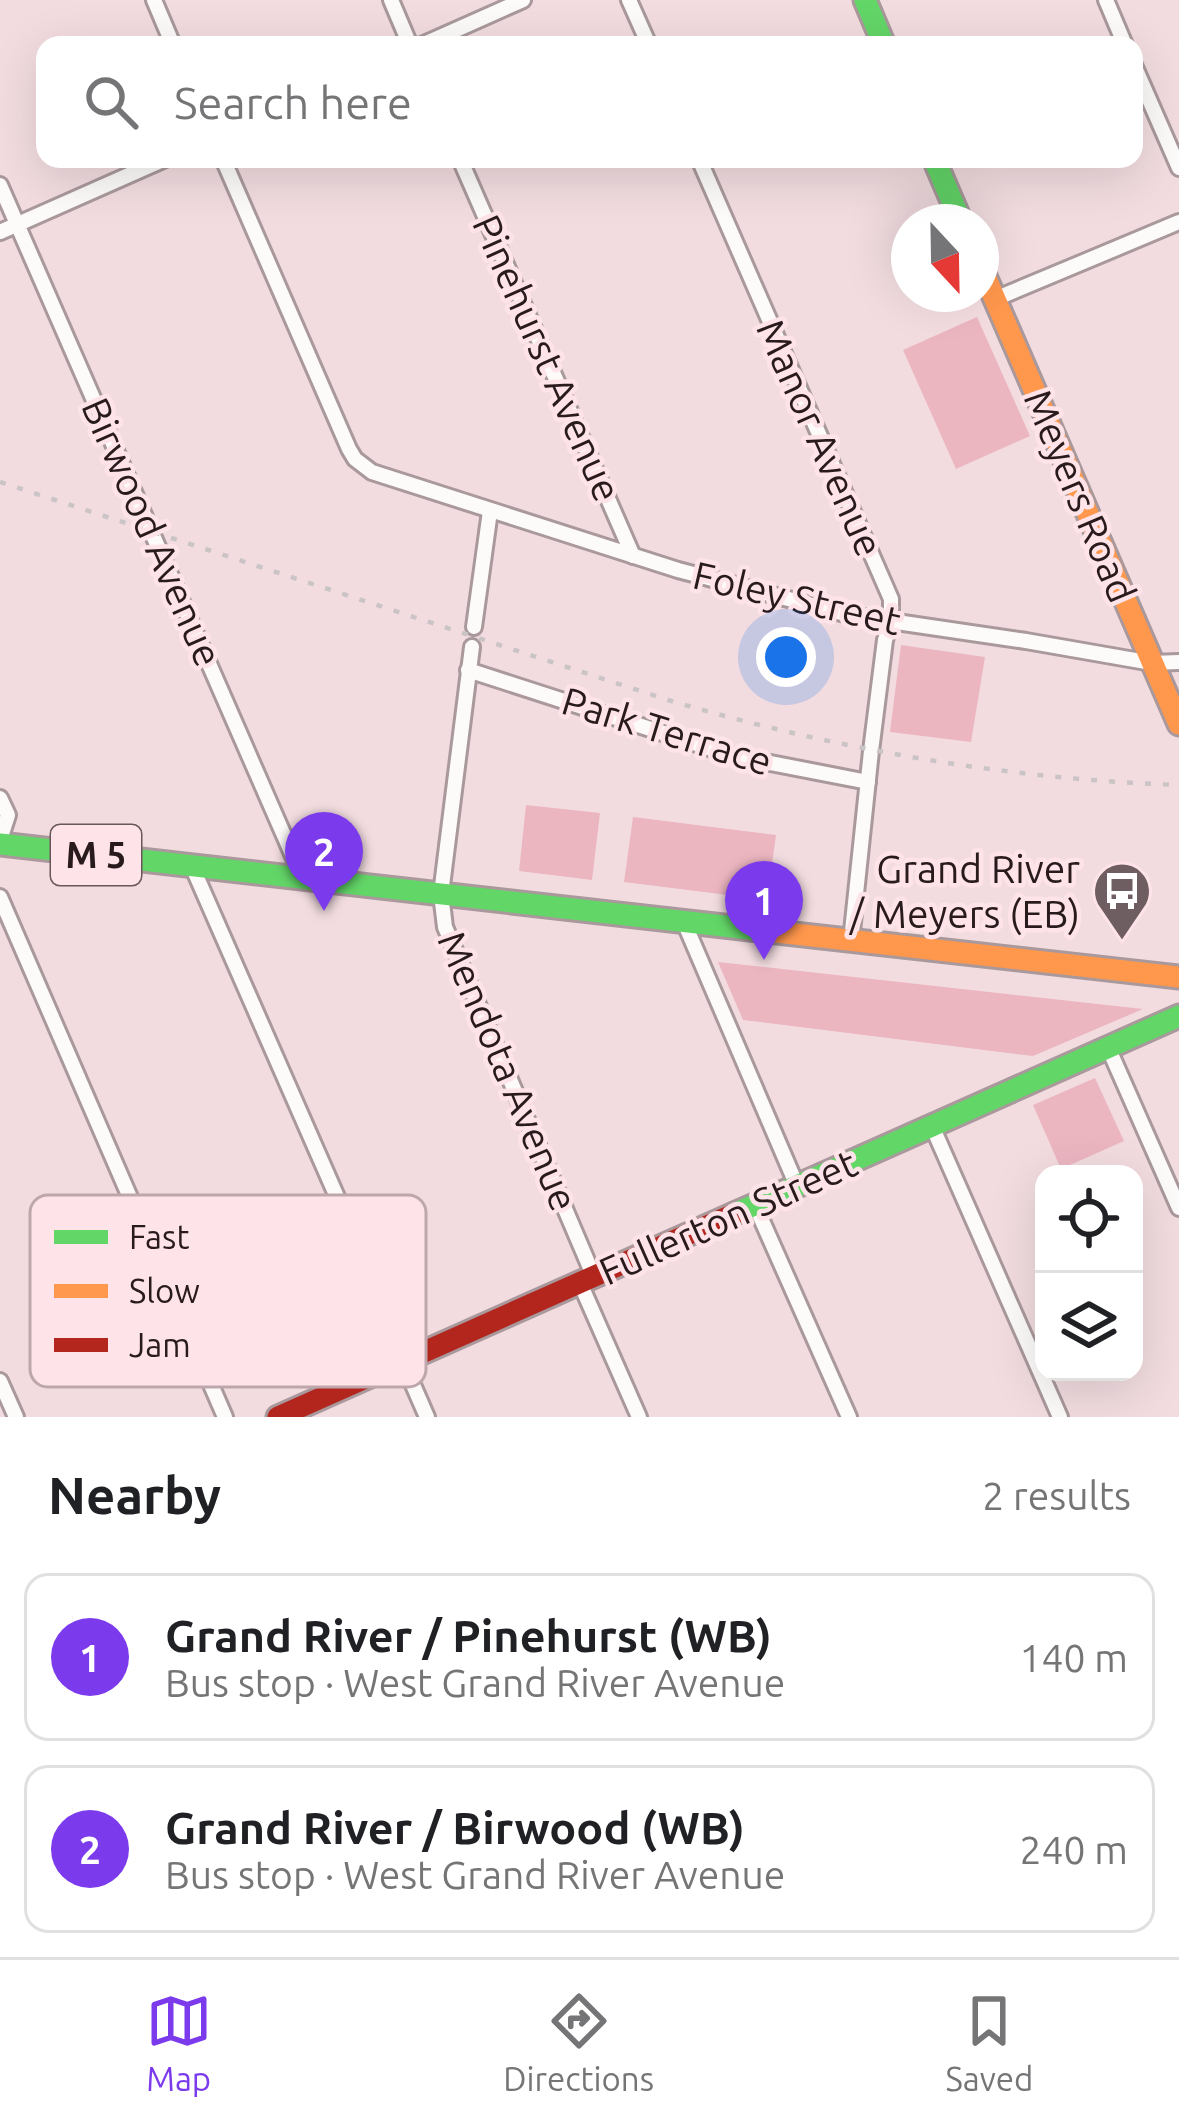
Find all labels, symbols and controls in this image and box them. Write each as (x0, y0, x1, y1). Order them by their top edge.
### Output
search box (36, 36, 1143, 168)
icon: search (78, 69, 144, 135)
text: Search here (174, 77, 412, 128)
north arrow (891, 204, 999, 312)
street label: Pinehurst Avenue (465, 208, 630, 507)
street label: Manor Avenue (749, 313, 892, 563)
street label: Meyers Road (1016, 383, 1144, 608)
street label: Birwood Avenue (74, 391, 231, 672)
street label: Foley Street (689, 553, 905, 642)
your location (756, 627, 816, 687)
street label: Park Terrace (557, 678, 777, 783)
pin: 2 (285, 812, 363, 911)
road number: M 5 (51, 825, 141, 885)
place label: Grand River / Meyers (EB) (849, 847, 1080, 936)
bus stop icon: Grand River / Meyers (EB) (1091, 860, 1153, 942)
pin: 1 (725, 861, 803, 960)
street label: Mendota Avenue (430, 925, 587, 1217)
street label: Fullerton Street (592, 1141, 863, 1293)
map controls (1035, 1165, 1143, 1381)
button: locate (1035, 1165, 1143, 1273)
legend (30, 1195, 426, 1387)
text: Fast (129, 1218, 189, 1255)
text: Slow (129, 1272, 200, 1309)
button: layers (1035, 1273, 1143, 1381)
text: Jam (129, 1326, 191, 1363)
text: Nearby (48, 1466, 221, 1524)
text: 2 results (982, 1474, 1131, 1517)
text: Grand River / Pinehurst (WB) (165, 1610, 772, 1661)
text: 1 (79, 1636, 101, 1679)
text: 140 m (1019, 1636, 1128, 1679)
text: Bus stop · West Grand River Avenue (165, 1661, 785, 1704)
text: Grand River / Birwood (WB) (165, 1802, 745, 1853)
text: 2 (79, 1828, 101, 1871)
text: 240 m (1019, 1828, 1128, 1871)
text: Bus stop · West Grand River Avenue (165, 1853, 785, 1896)
tab: Map (146, 1988, 212, 2097)
tab: Directions (503, 1988, 654, 2097)
tab: Saved (945, 1988, 1033, 2097)

